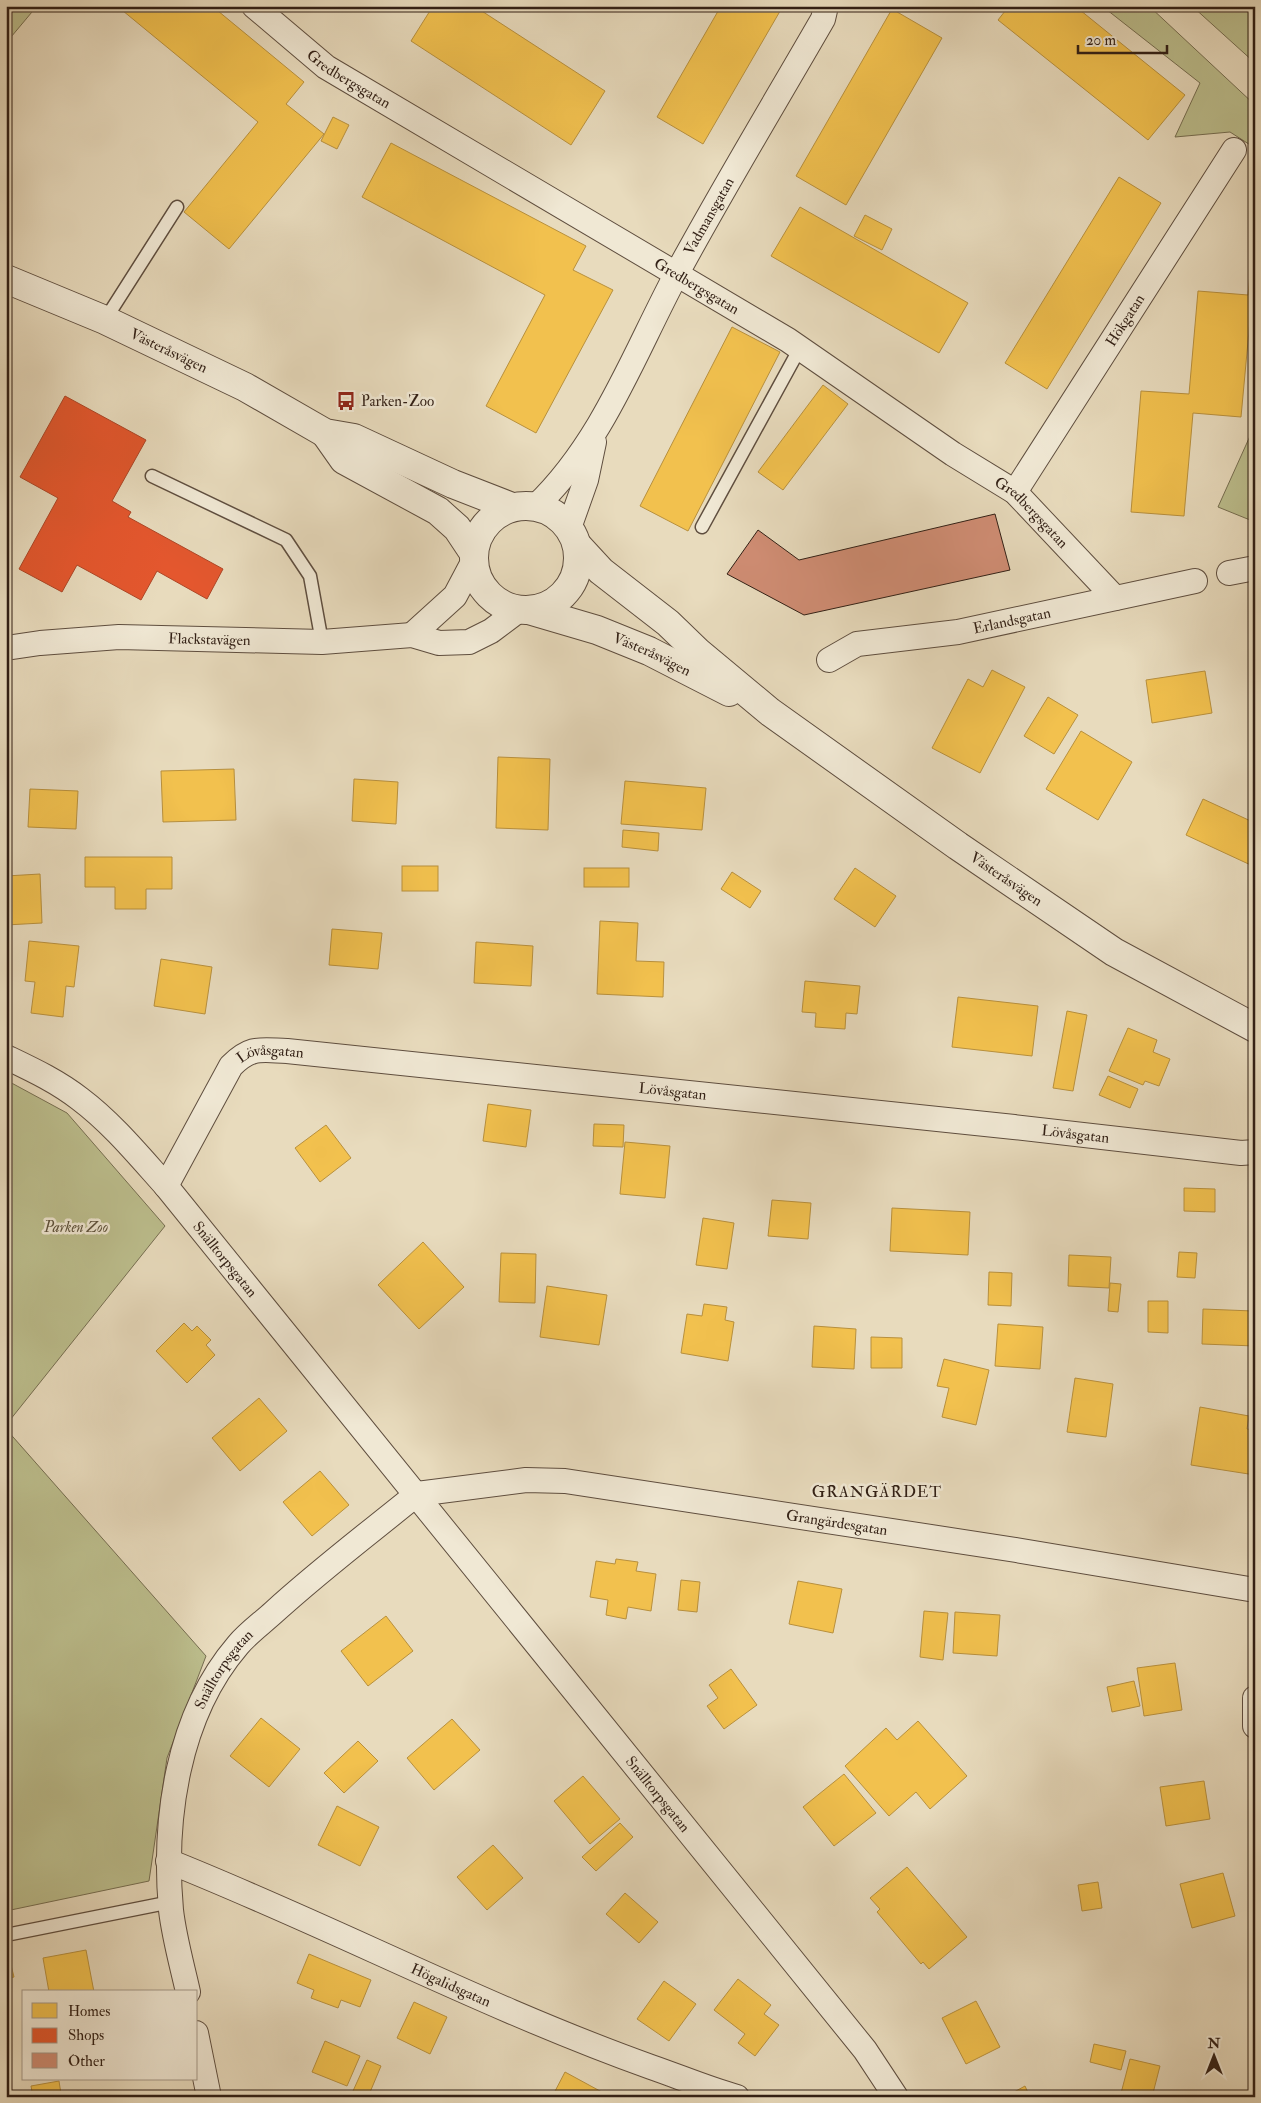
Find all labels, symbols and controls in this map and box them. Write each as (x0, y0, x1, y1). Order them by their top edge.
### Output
scale bar (1078, 22, 1167, 54)
text: 20 m (1086, 31, 1116, 50)
street label: Gredbergsgatan (303, 45, 394, 113)
street label: Vadmansgatan (679, 174, 738, 258)
street label: Gredbergsgatan (651, 254, 743, 319)
street label: Hökgatan (1101, 290, 1149, 350)
street label: Västeråsvägen (127, 324, 211, 377)
bus stop icon: Parken-Zoo (335, 390, 357, 412)
place label: Parken-Zoo (361, 392, 434, 411)
street label: Gredbergsgatan (991, 472, 1073, 552)
street label: Erlandsgatan (971, 603, 1053, 638)
street label: Västeråsvägen (610, 628, 694, 680)
street label: Flackstavägen (168, 629, 251, 650)
street label: Västeråsvägen (966, 848, 1047, 910)
street label: Lövåsgatan (233, 1040, 305, 1067)
street label: Lövåsgatan (638, 1078, 708, 1104)
street label: Lövåsgatan (1040, 1121, 1111, 1147)
street label: Snälltorpsgatan (189, 1217, 262, 1301)
park label: Parken Zoo (43, 1218, 108, 1237)
district label: GRANGÄRDET (812, 1482, 942, 1502)
street label: Grangärdesgatan (785, 1505, 889, 1540)
street label: Snälltorpsgatan (190, 1625, 257, 1712)
street label: Snälltorpsgatan (621, 1752, 695, 1836)
street label: Högalidsgatan (408, 1959, 494, 2011)
legend (22, 1990, 198, 2080)
text: Homes (68, 2002, 110, 2021)
text: Shops (68, 2026, 104, 2046)
north arrow (1188, 2030, 1238, 2080)
text: N (1207, 2035, 1221, 2052)
text: Other (68, 2052, 105, 2071)

